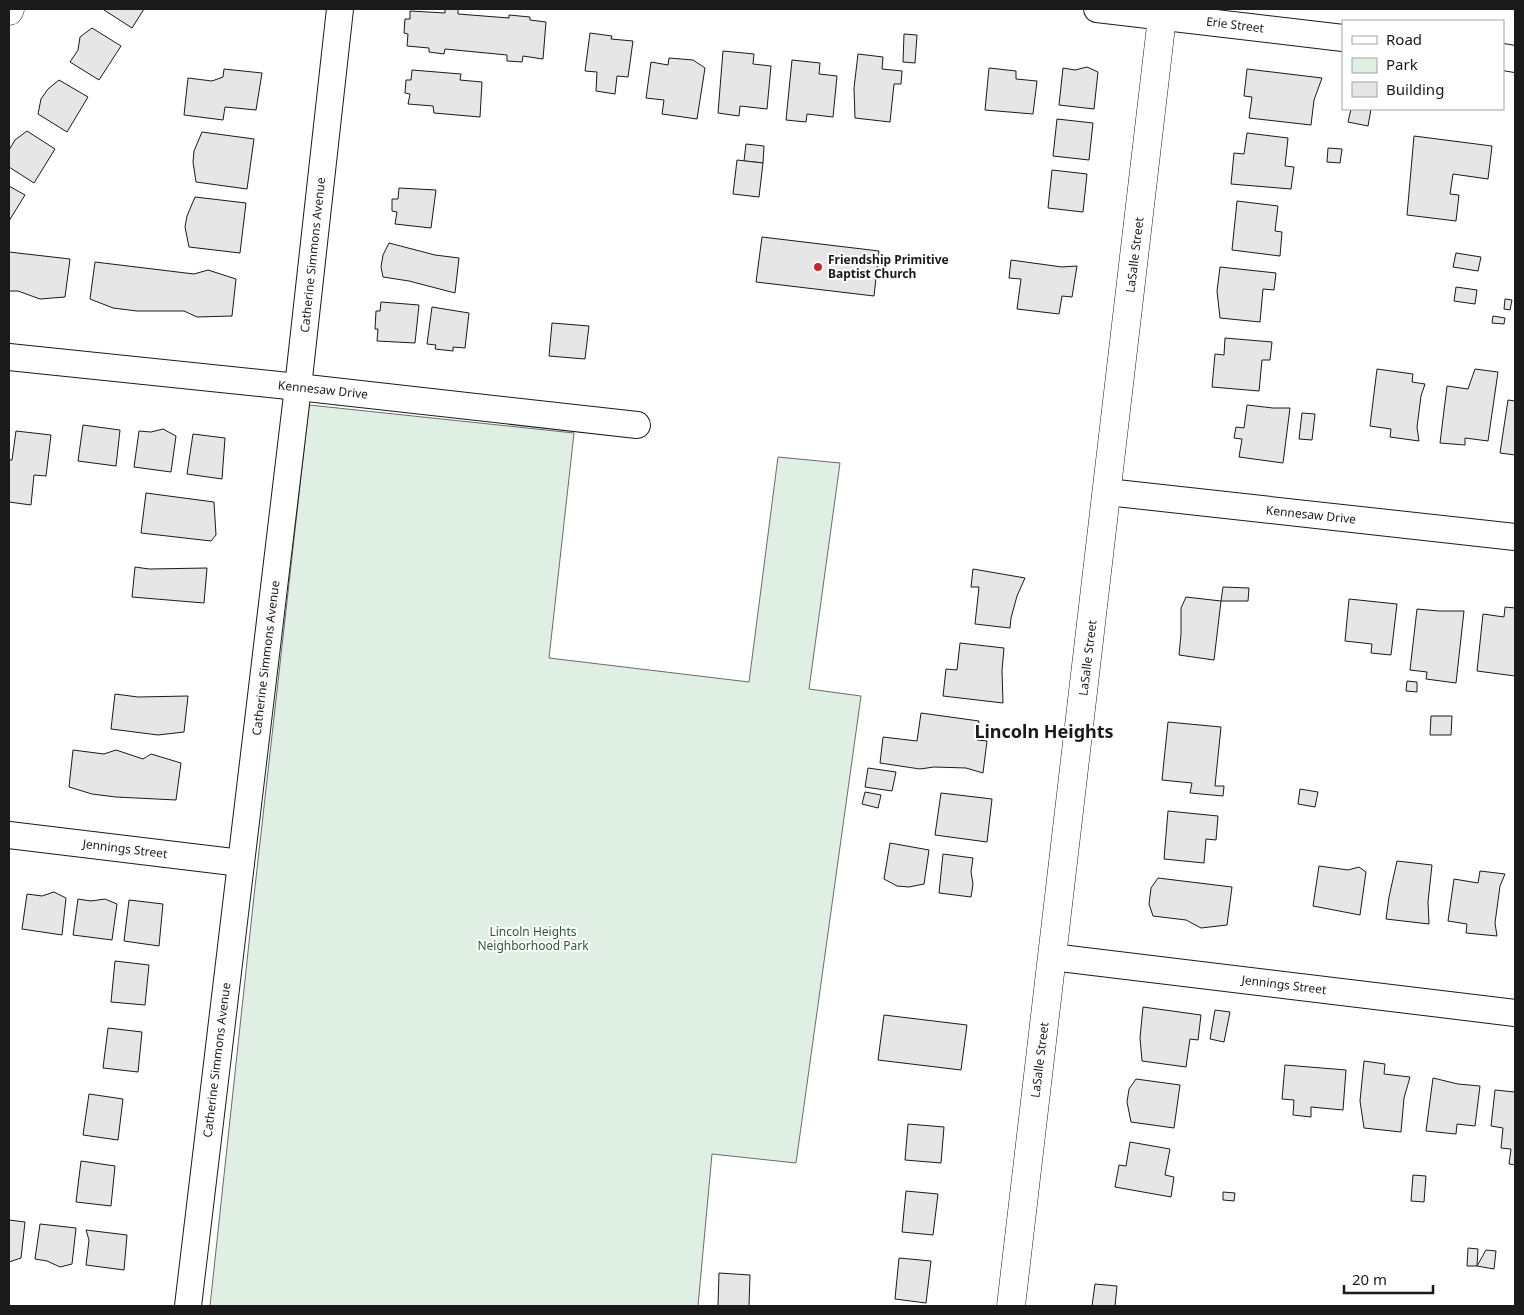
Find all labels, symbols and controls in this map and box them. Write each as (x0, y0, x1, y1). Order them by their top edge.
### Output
street label: Erie Street (1205, 13, 1266, 37)
legend (1342, 20, 1504, 110)
text: Road (1386, 29, 1422, 49)
text: Park (1386, 54, 1418, 74)
text: Building (1386, 79, 1444, 99)
street label: Catherine Simmons Avenue (296, 176, 329, 333)
street label: LaSalle Street (1121, 216, 1148, 294)
place label: Friendship Primitive Baptist Church (828, 251, 949, 282)
marker: Friendship Primitive Baptist Church (812, 261, 824, 273)
street label: Kennesaw Drive (277, 376, 369, 403)
street label: Kennesaw Drive (1265, 501, 1357, 528)
street label: Catherine Simmons Avenue (248, 579, 283, 736)
street label: LaSalle Street (1074, 619, 1101, 697)
district label: Lincoln Heights (974, 719, 1114, 743)
street label: Jennings Street (81, 835, 169, 862)
park label: Lincoln Heights Neighborhood Park (477, 923, 589, 954)
street label: Jennings Street (1240, 971, 1328, 998)
street label: Catherine Simmons Avenue (199, 981, 234, 1138)
street label: LaSalle Street (1026, 1021, 1053, 1099)
scale bar (1344, 1262, 1433, 1294)
text: 20 m (1352, 1269, 1387, 1289)

